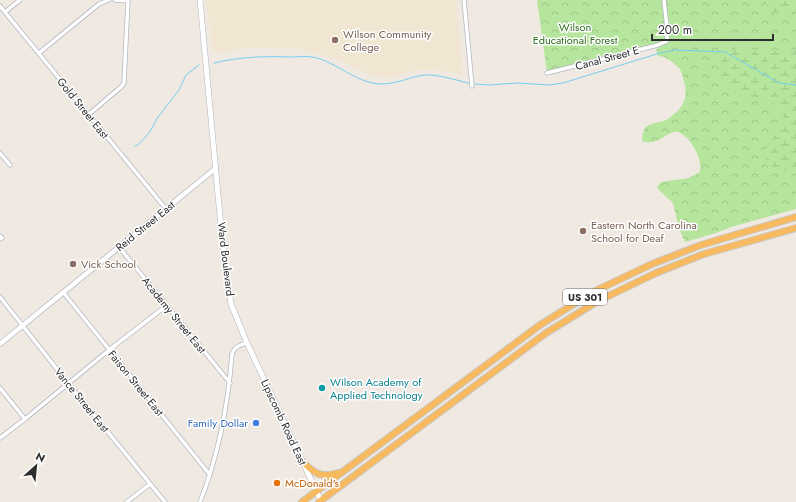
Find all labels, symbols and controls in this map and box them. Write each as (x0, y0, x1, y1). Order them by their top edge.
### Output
scale bar (652, 16, 773, 42)
park label: Wilson Educational Forest (533, 19, 618, 48)
text: 200 m (658, 21, 692, 39)
place label: Wilson Community College (343, 26, 432, 55)
marker: Wilson Community College (330, 35, 340, 45)
street label: Canal Street E (573, 42, 641, 74)
street label: Gold Street East (53, 74, 113, 142)
street label: Reid Street East (112, 197, 178, 255)
place label: Eastern North Carolina School for Deaf (591, 217, 697, 246)
street label: Ward Boulevard (214, 221, 238, 297)
marker: Eastern North Carolina School for Deaf (578, 226, 588, 236)
place label: Vick School (81, 256, 136, 272)
marker: Vick School (68, 259, 78, 269)
street label: Academy Street East (138, 273, 210, 357)
road number: US 301 (563, 289, 607, 305)
street label: Faison Street East (104, 347, 168, 420)
street label: Vance Street East (51, 364, 113, 436)
place label: Wilson Academy of Applied Technology (330, 374, 423, 403)
street label: Lipscomb Road East (257, 376, 311, 468)
marker: Wilson Academy of Applied Technology (317, 383, 327, 393)
place label: Family Dollar (188, 415, 248, 431)
marker: Family Dollar (251, 418, 261, 428)
north arrow (16, 446, 56, 486)
text: N (33, 448, 48, 466)
place label: McDonald's (285, 475, 340, 491)
marker: McDonald's (272, 478, 282, 488)

